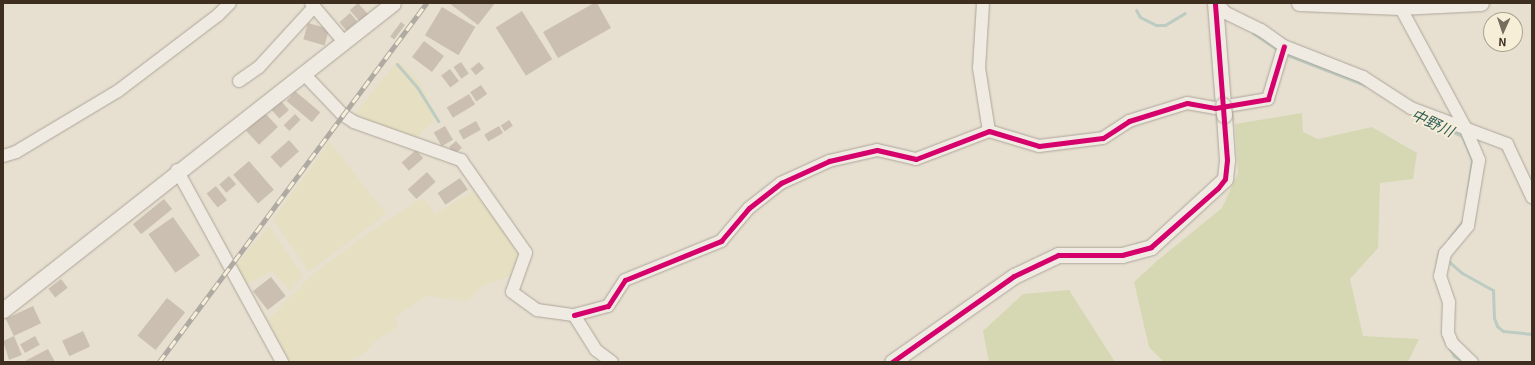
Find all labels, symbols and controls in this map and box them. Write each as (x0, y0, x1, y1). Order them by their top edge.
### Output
north arrow (1483, 12, 1523, 52)
text: N (1498, 35, 1507, 51)
water label: 中野川 (1409, 104, 1457, 140)

